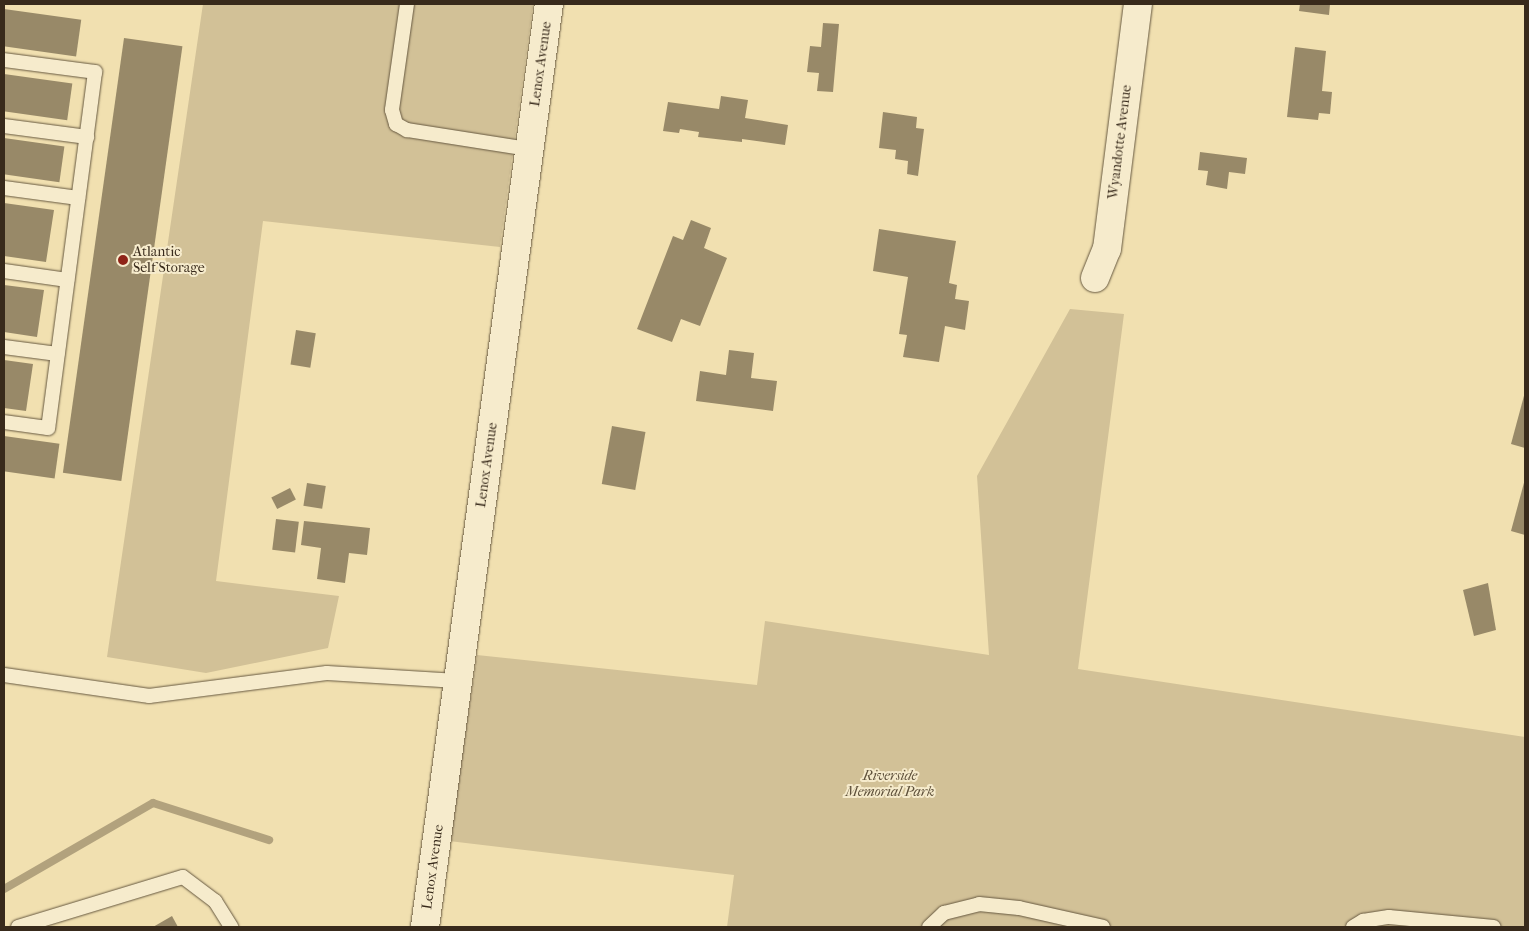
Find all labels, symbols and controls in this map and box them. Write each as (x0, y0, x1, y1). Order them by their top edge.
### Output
street label: Lenox Avenue (527, 20, 555, 108)
street label: Wyandotte Avenue (1105, 84, 1135, 200)
place label: Atlantic Self Storage (133, 244, 205, 276)
marker: Atlantic Self Storage (117, 254, 129, 266)
street label: Lenox Avenue (473, 421, 501, 509)
park label: Riverside Memorial Park (846, 768, 934, 800)
street label: Lenox Avenue (419, 823, 447, 911)

